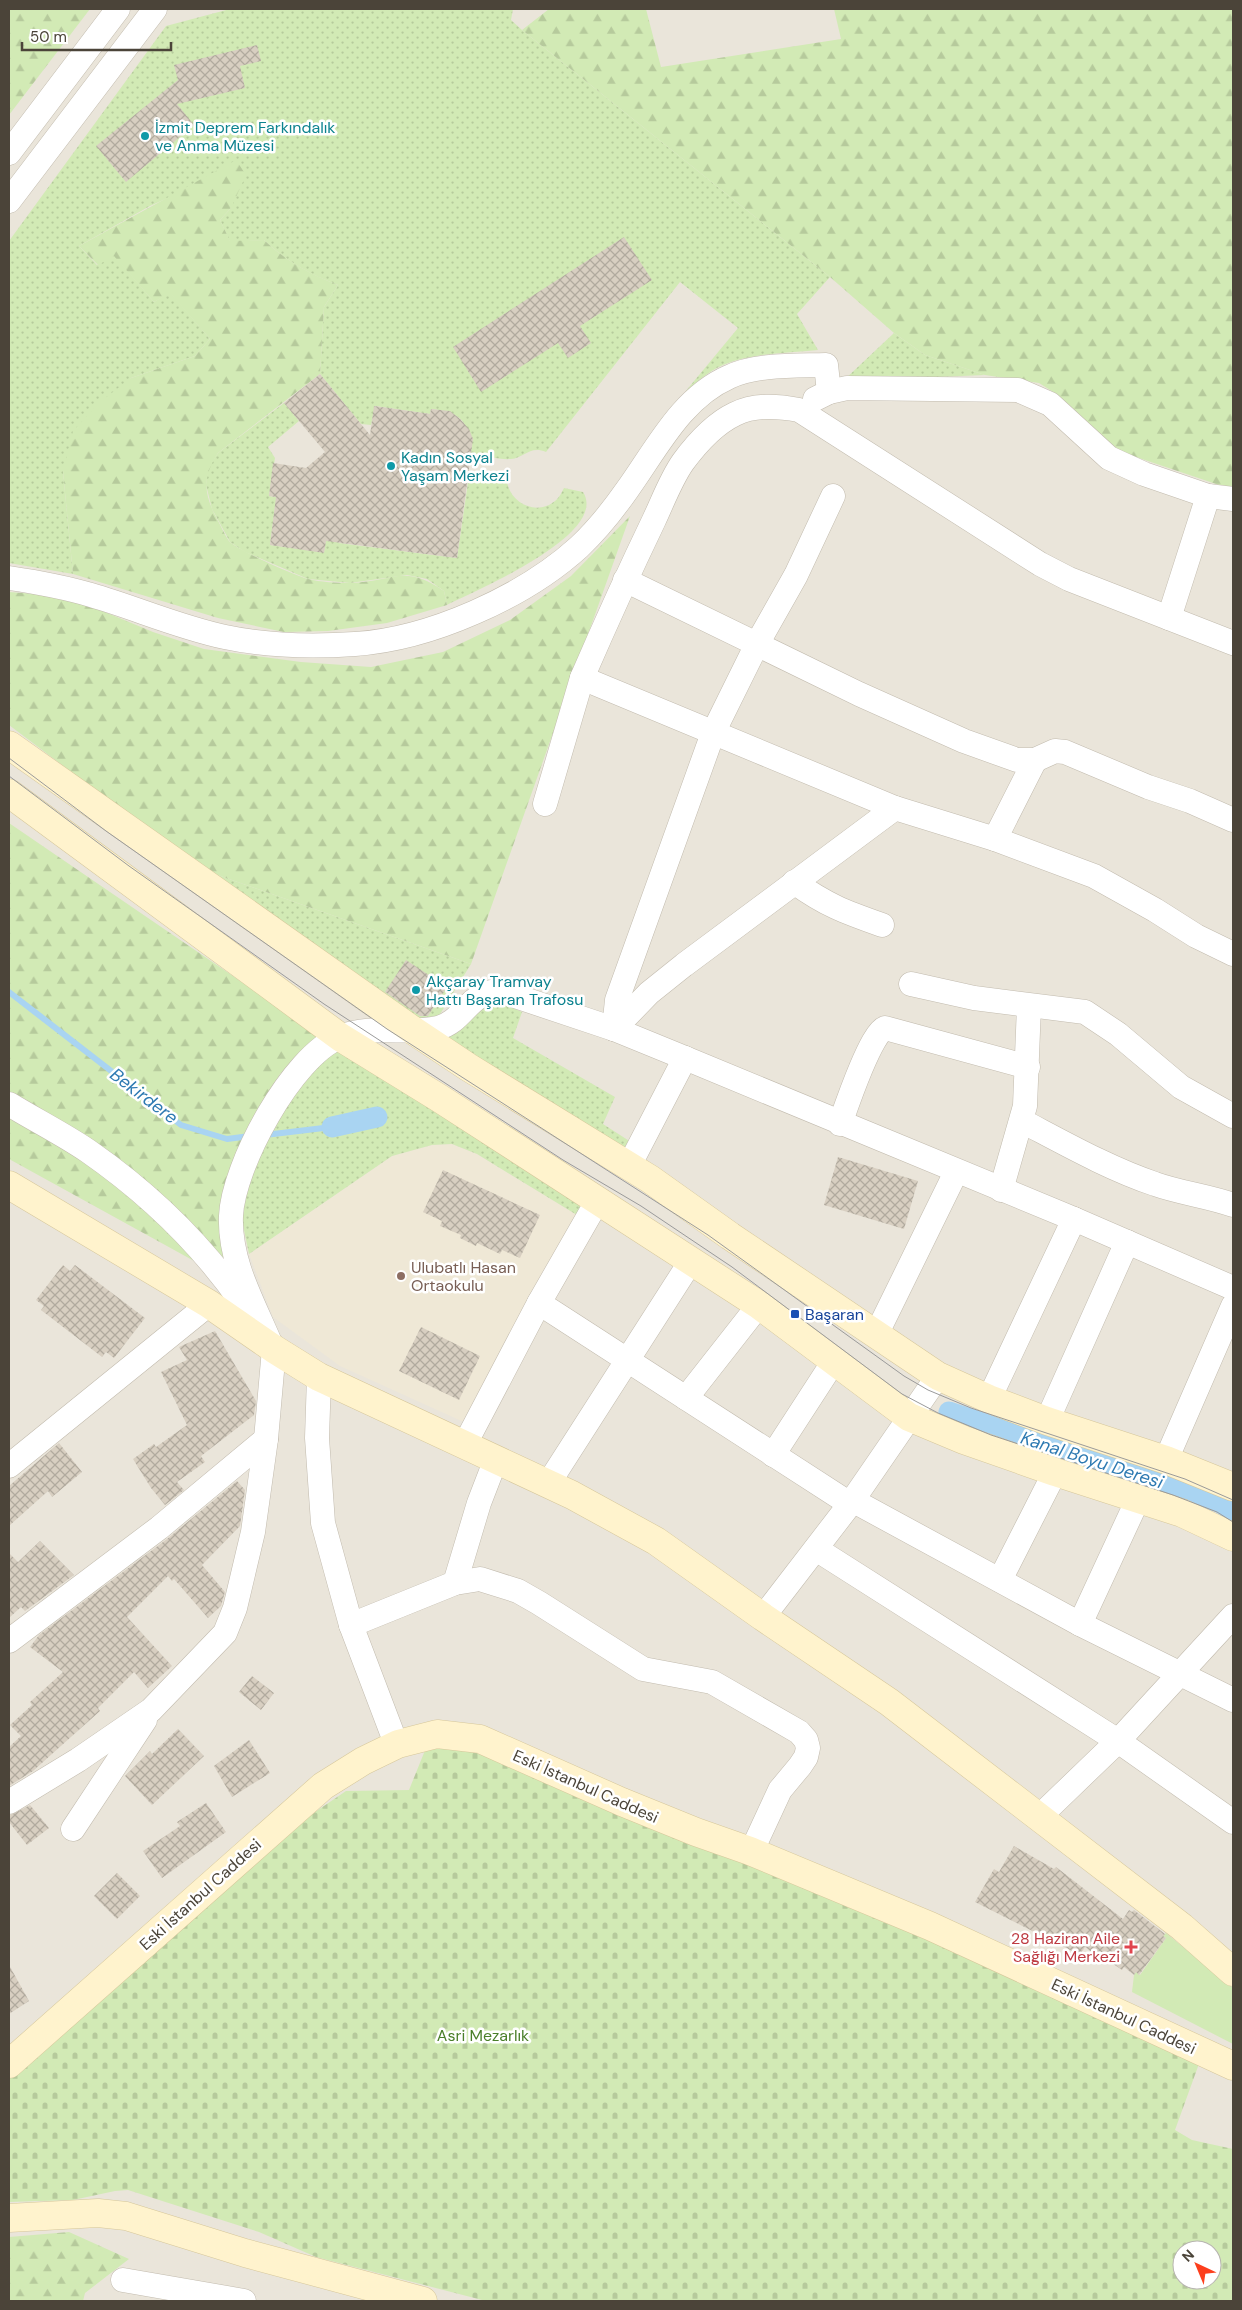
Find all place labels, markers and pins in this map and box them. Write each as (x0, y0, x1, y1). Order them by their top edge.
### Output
place label: İzmit Deprem Farkındalık ve Anma Müzesi (155, 117, 335, 156)
marker: İzmit Deprem Farkındalık ve Anma Müzesi (139, 130, 151, 142)
place label: Kadın Sosyal Yaşam Merkezi (401, 447, 509, 486)
marker: Kadın Sosyal Yaşam Merkezi (385, 460, 397, 472)
place label: Akçaray Tramvay Hattı Başaran Trafosu (426, 971, 583, 1010)
marker: Akçaray Tramvay Hattı Başaran Trafosu (410, 984, 422, 996)
place label: Ulubatlı Hasan Ortaokulu (411, 1257, 516, 1296)
marker: Ulubatlı Hasan Ortaokulu (395, 1270, 407, 1282)
place label: Başaran (805, 1304, 864, 1325)
marker: Başaran (789, 1308, 801, 1320)
place label: 28 Haziran Aile Sağlığı Merkezi (1011, 1928, 1120, 1967)
marker: 28 Haziran Aile Sağlığı Merkezi (1124, 1940, 1138, 1954)

